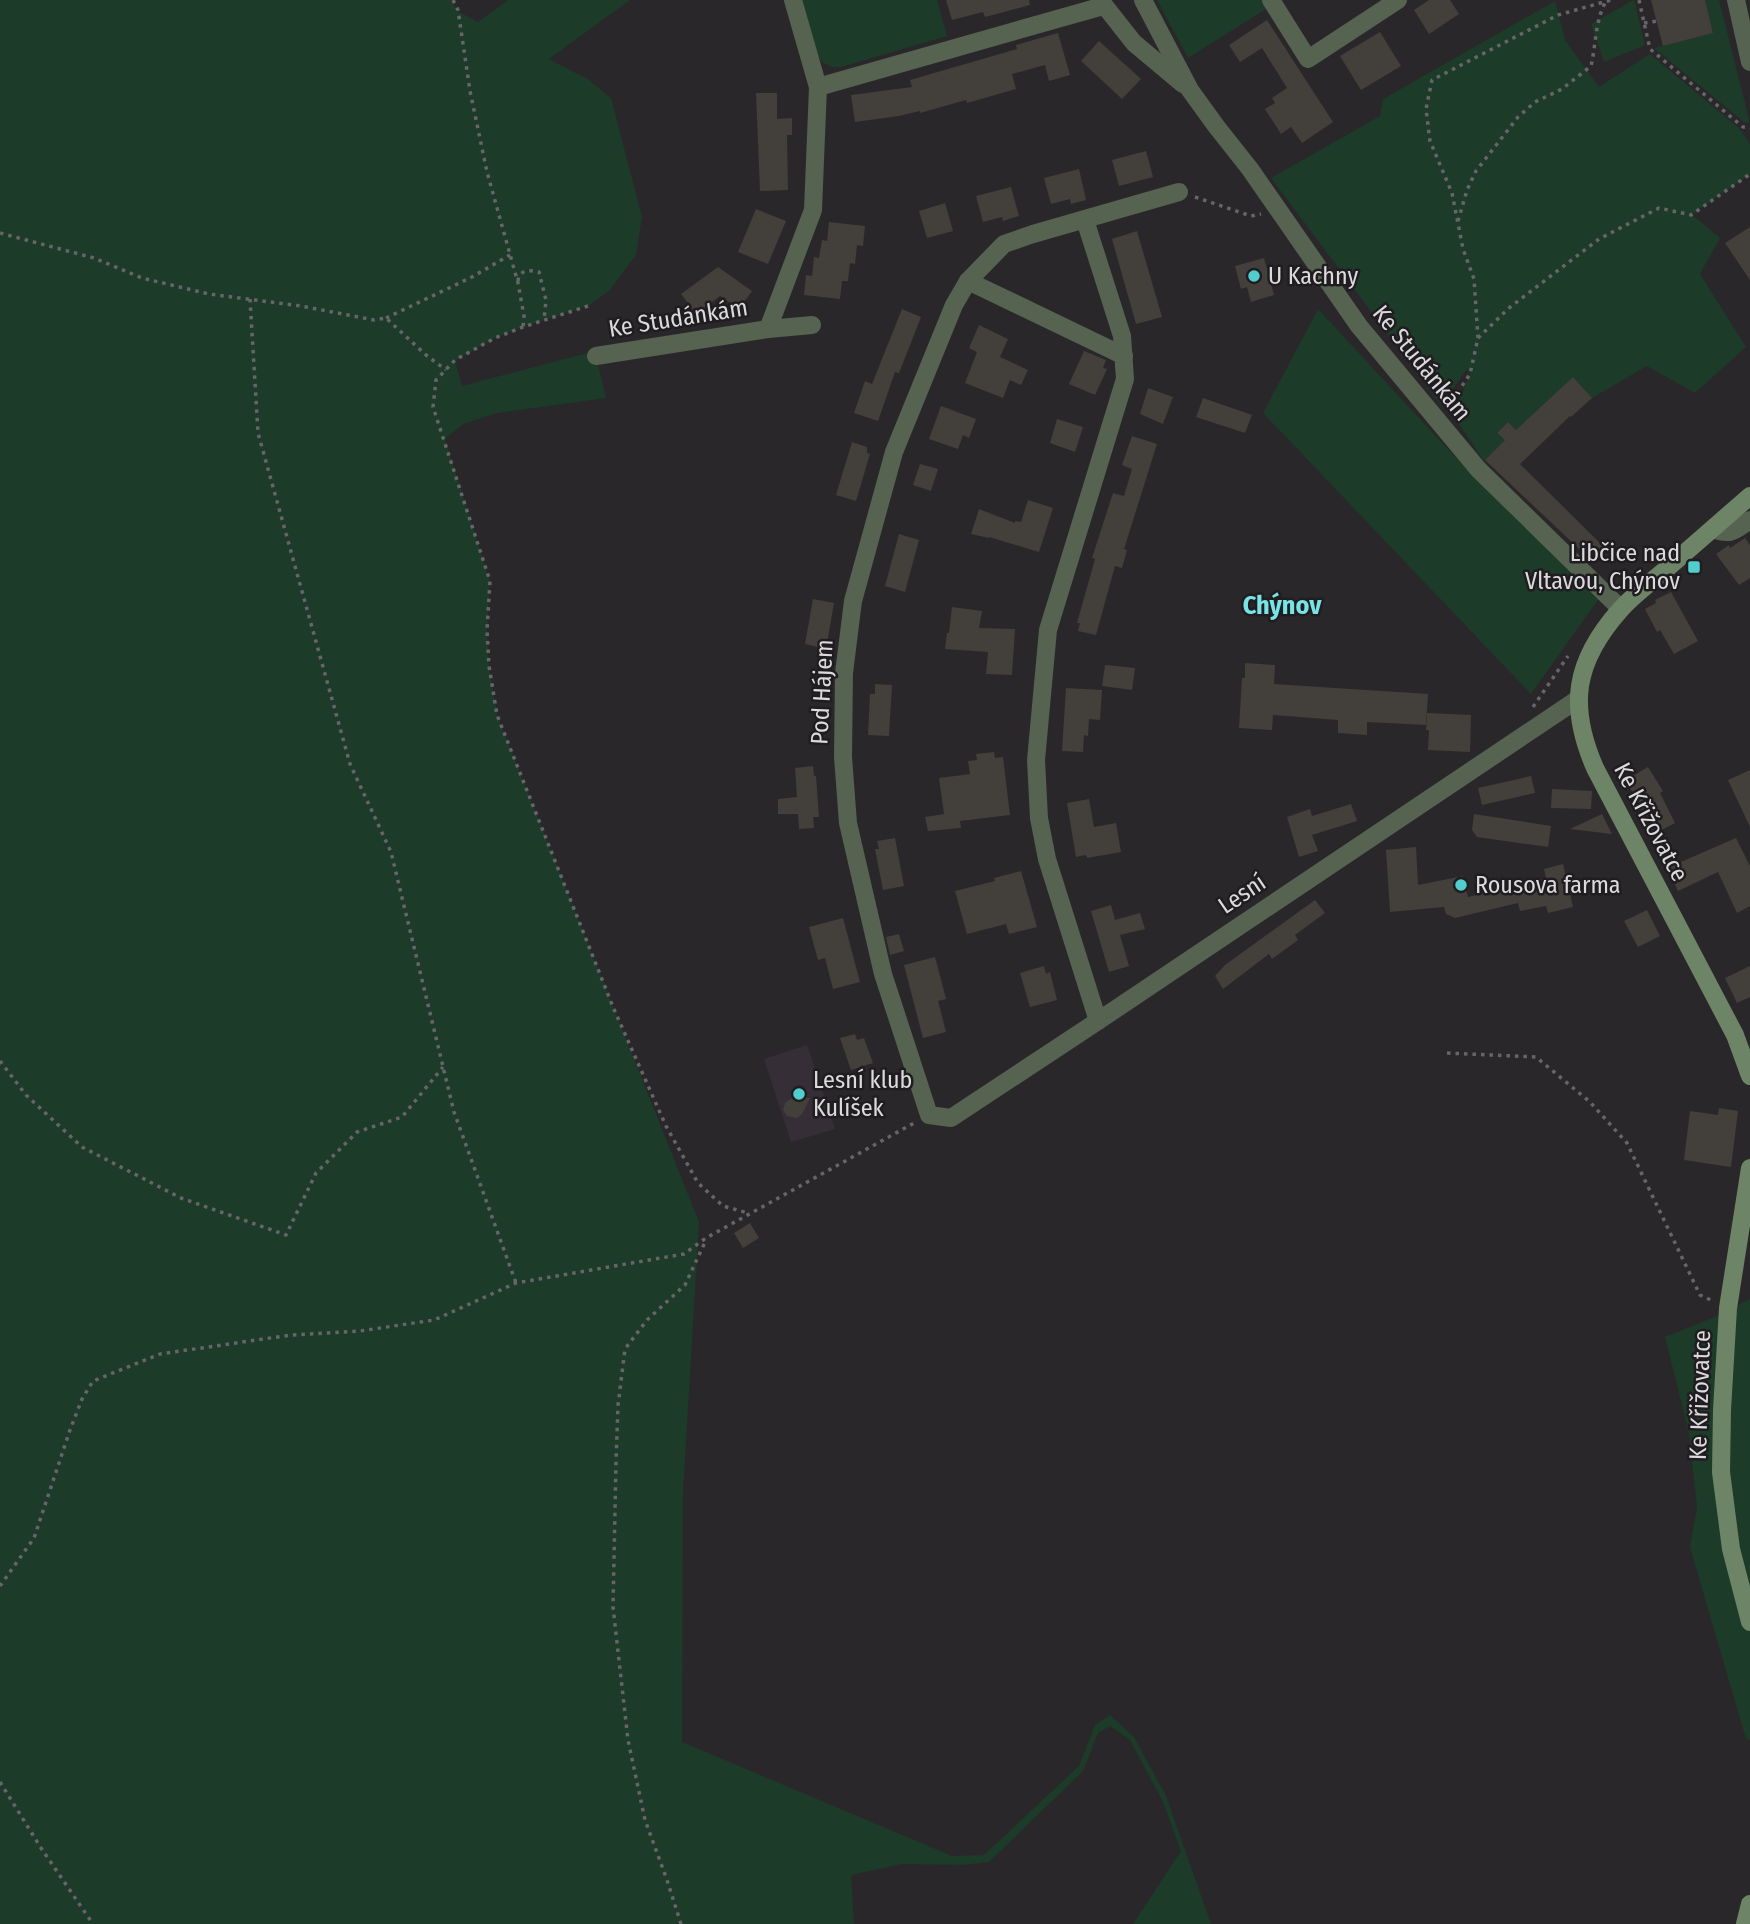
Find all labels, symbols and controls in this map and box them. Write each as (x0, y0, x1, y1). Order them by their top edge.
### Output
place label: U Kachny (1268, 262, 1358, 290)
marker: U Kachny (1246, 268, 1262, 284)
street label: Ke Studánkám (606, 293, 750, 343)
street label: Ke Studánkám (1367, 300, 1477, 426)
place label: Libčice nad Vltavou, Chýnov (1525, 539, 1680, 595)
marker: Libčice nad Vltavou, Chýnov (1686, 559, 1702, 575)
district label: Chýnov (1243, 590, 1322, 621)
street label: Pod Hájem (805, 639, 839, 745)
street label: Ke Křižovatce (1608, 758, 1694, 886)
street label: Lesní (1213, 868, 1271, 920)
place label: Rousova farma (1475, 871, 1621, 899)
marker: Rousova farma (1453, 877, 1469, 893)
place label: Lesní klub Kulíšek (813, 1066, 912, 1122)
marker: Lesní klub Kulíšek (791, 1086, 807, 1102)
street label: Ke Křižovatce (1684, 1330, 1716, 1460)

